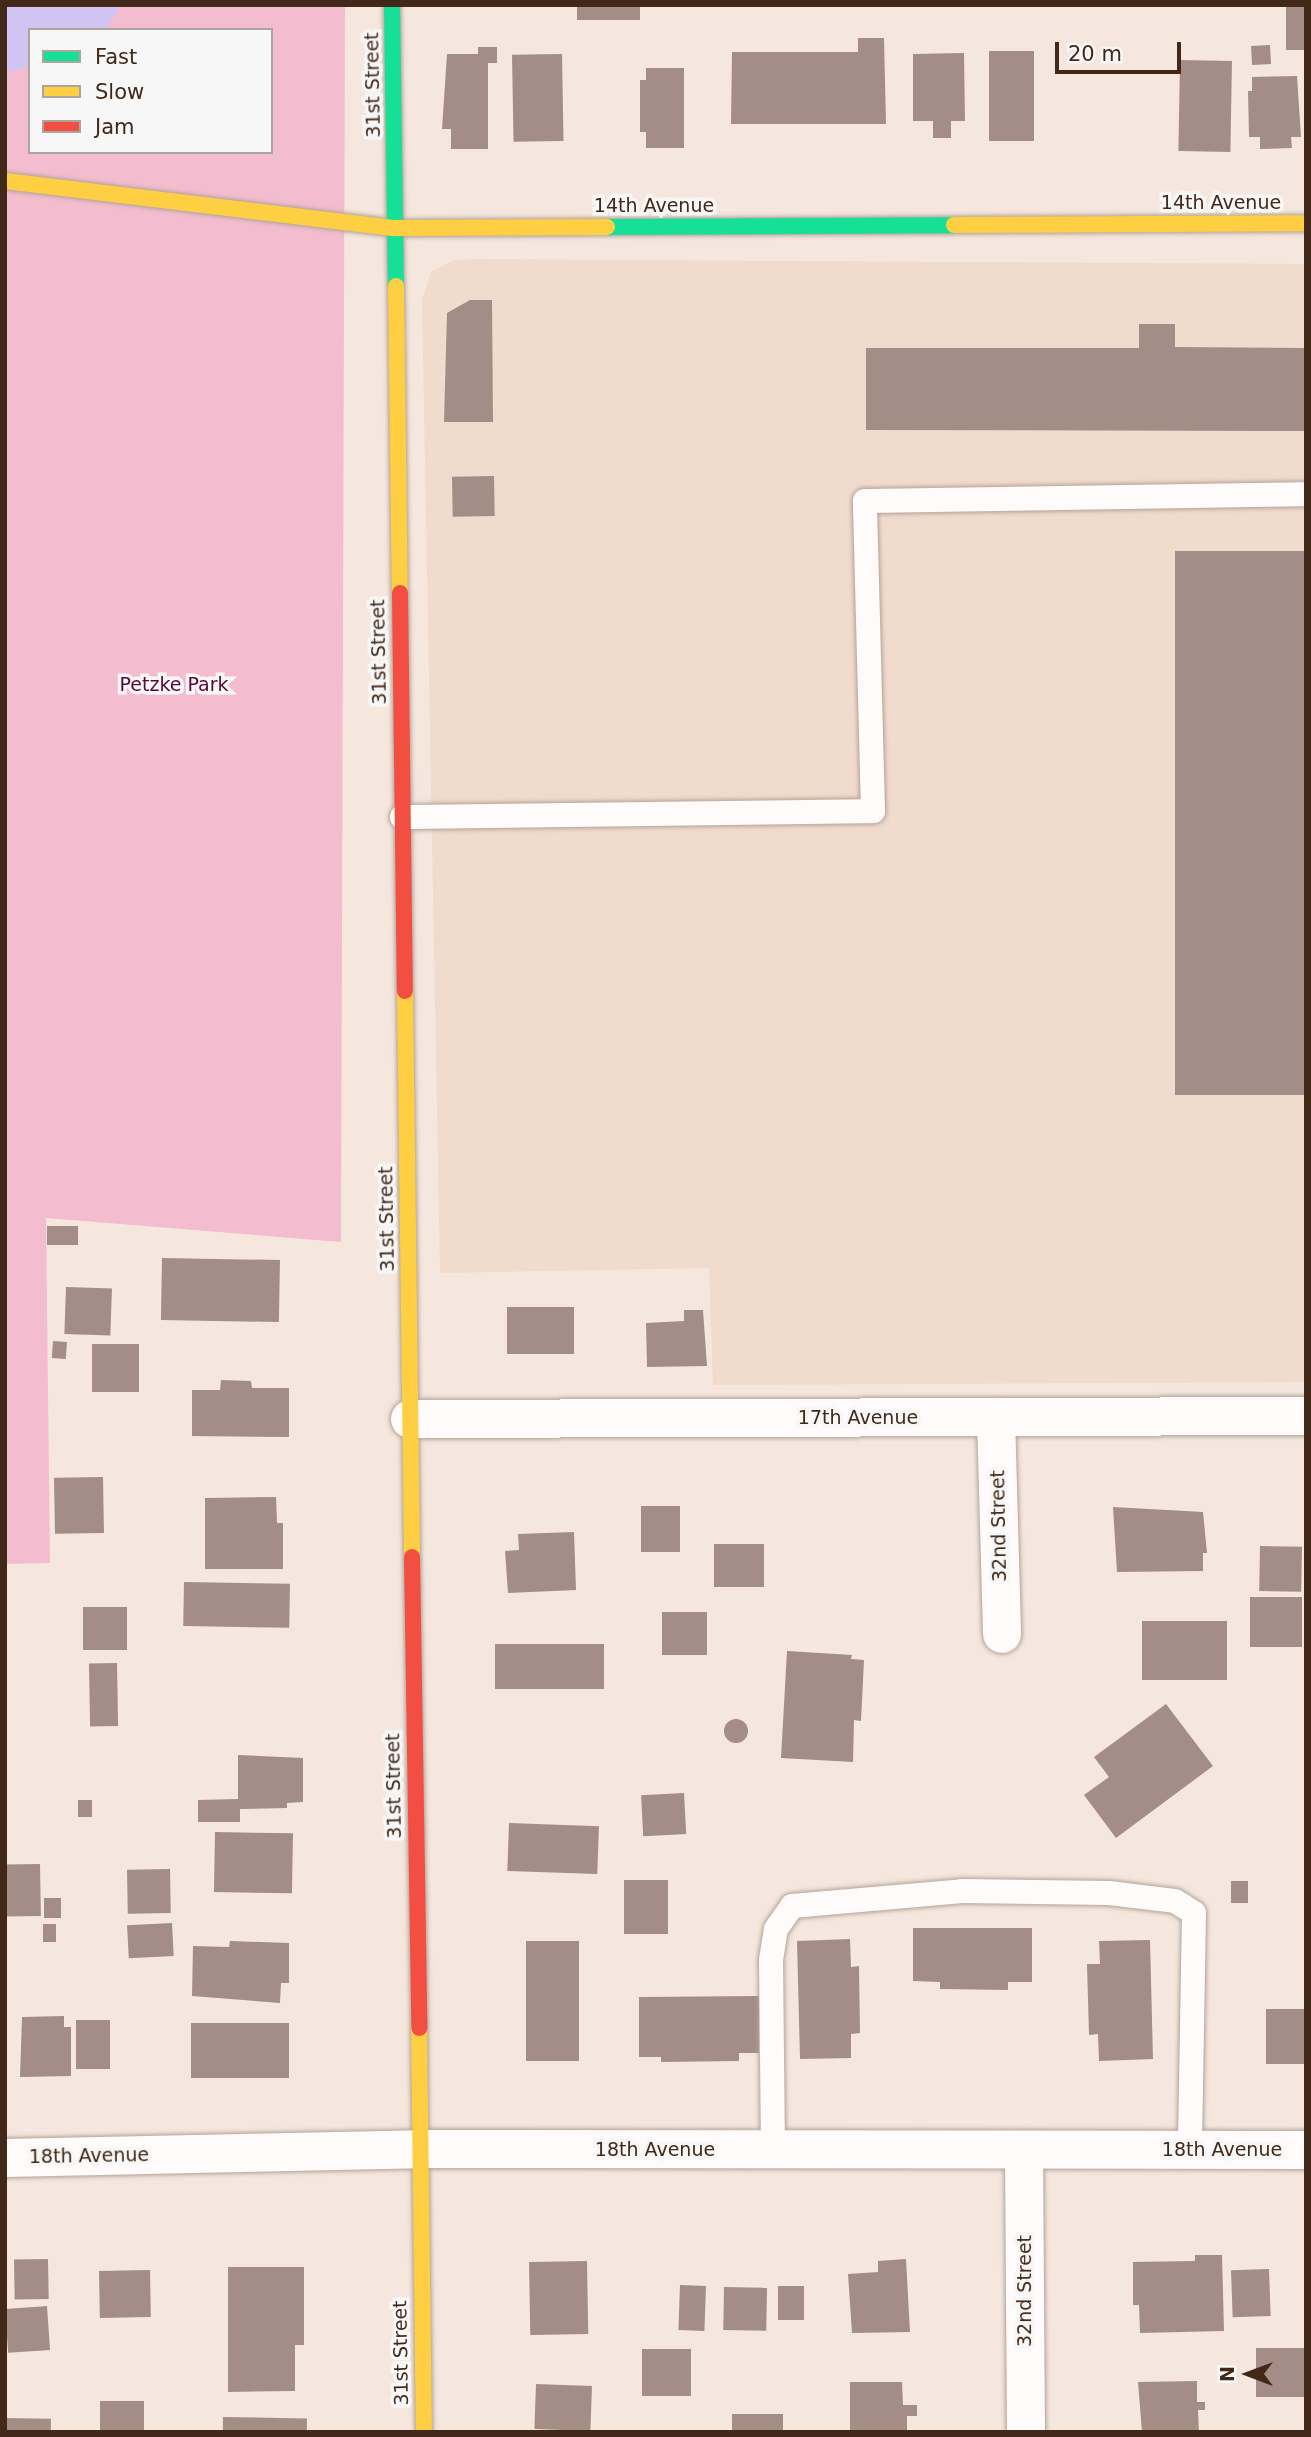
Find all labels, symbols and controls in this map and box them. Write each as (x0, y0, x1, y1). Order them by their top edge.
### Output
legend (28, 28, 273, 154)
scale bar (1059, 28, 1185, 72)
street label: 31st Street (361, 32, 385, 138)
text: 20 m (1068, 42, 1122, 66)
text: Fast (95, 45, 137, 69)
text: Slow (95, 80, 144, 104)
text: Jam (95, 115, 135, 139)
street label: 14th Avenue (1161, 192, 1281, 214)
street label: 14th Avenue (594, 195, 714, 217)
street label: 31st Street (367, 599, 391, 705)
park label: Petzke Park (119, 674, 229, 696)
street label: 31st Street (375, 1166, 399, 1272)
street label: 17th Avenue (798, 1407, 918, 1429)
street label: 32nd Street (987, 1470, 1011, 1582)
street label: 31st Street (382, 1733, 406, 1839)
street label: 18th Avenue (595, 2139, 715, 2161)
street label: 18th Avenue (1162, 2139, 1282, 2161)
street label: 18th Avenue (29, 2144, 149, 2168)
street label: 32nd Street (1014, 2235, 1036, 2347)
street label: 31st Street (389, 2300, 413, 2406)
north arrow (1213, 2339, 1283, 2409)
text: N (1216, 2366, 1238, 2382)

